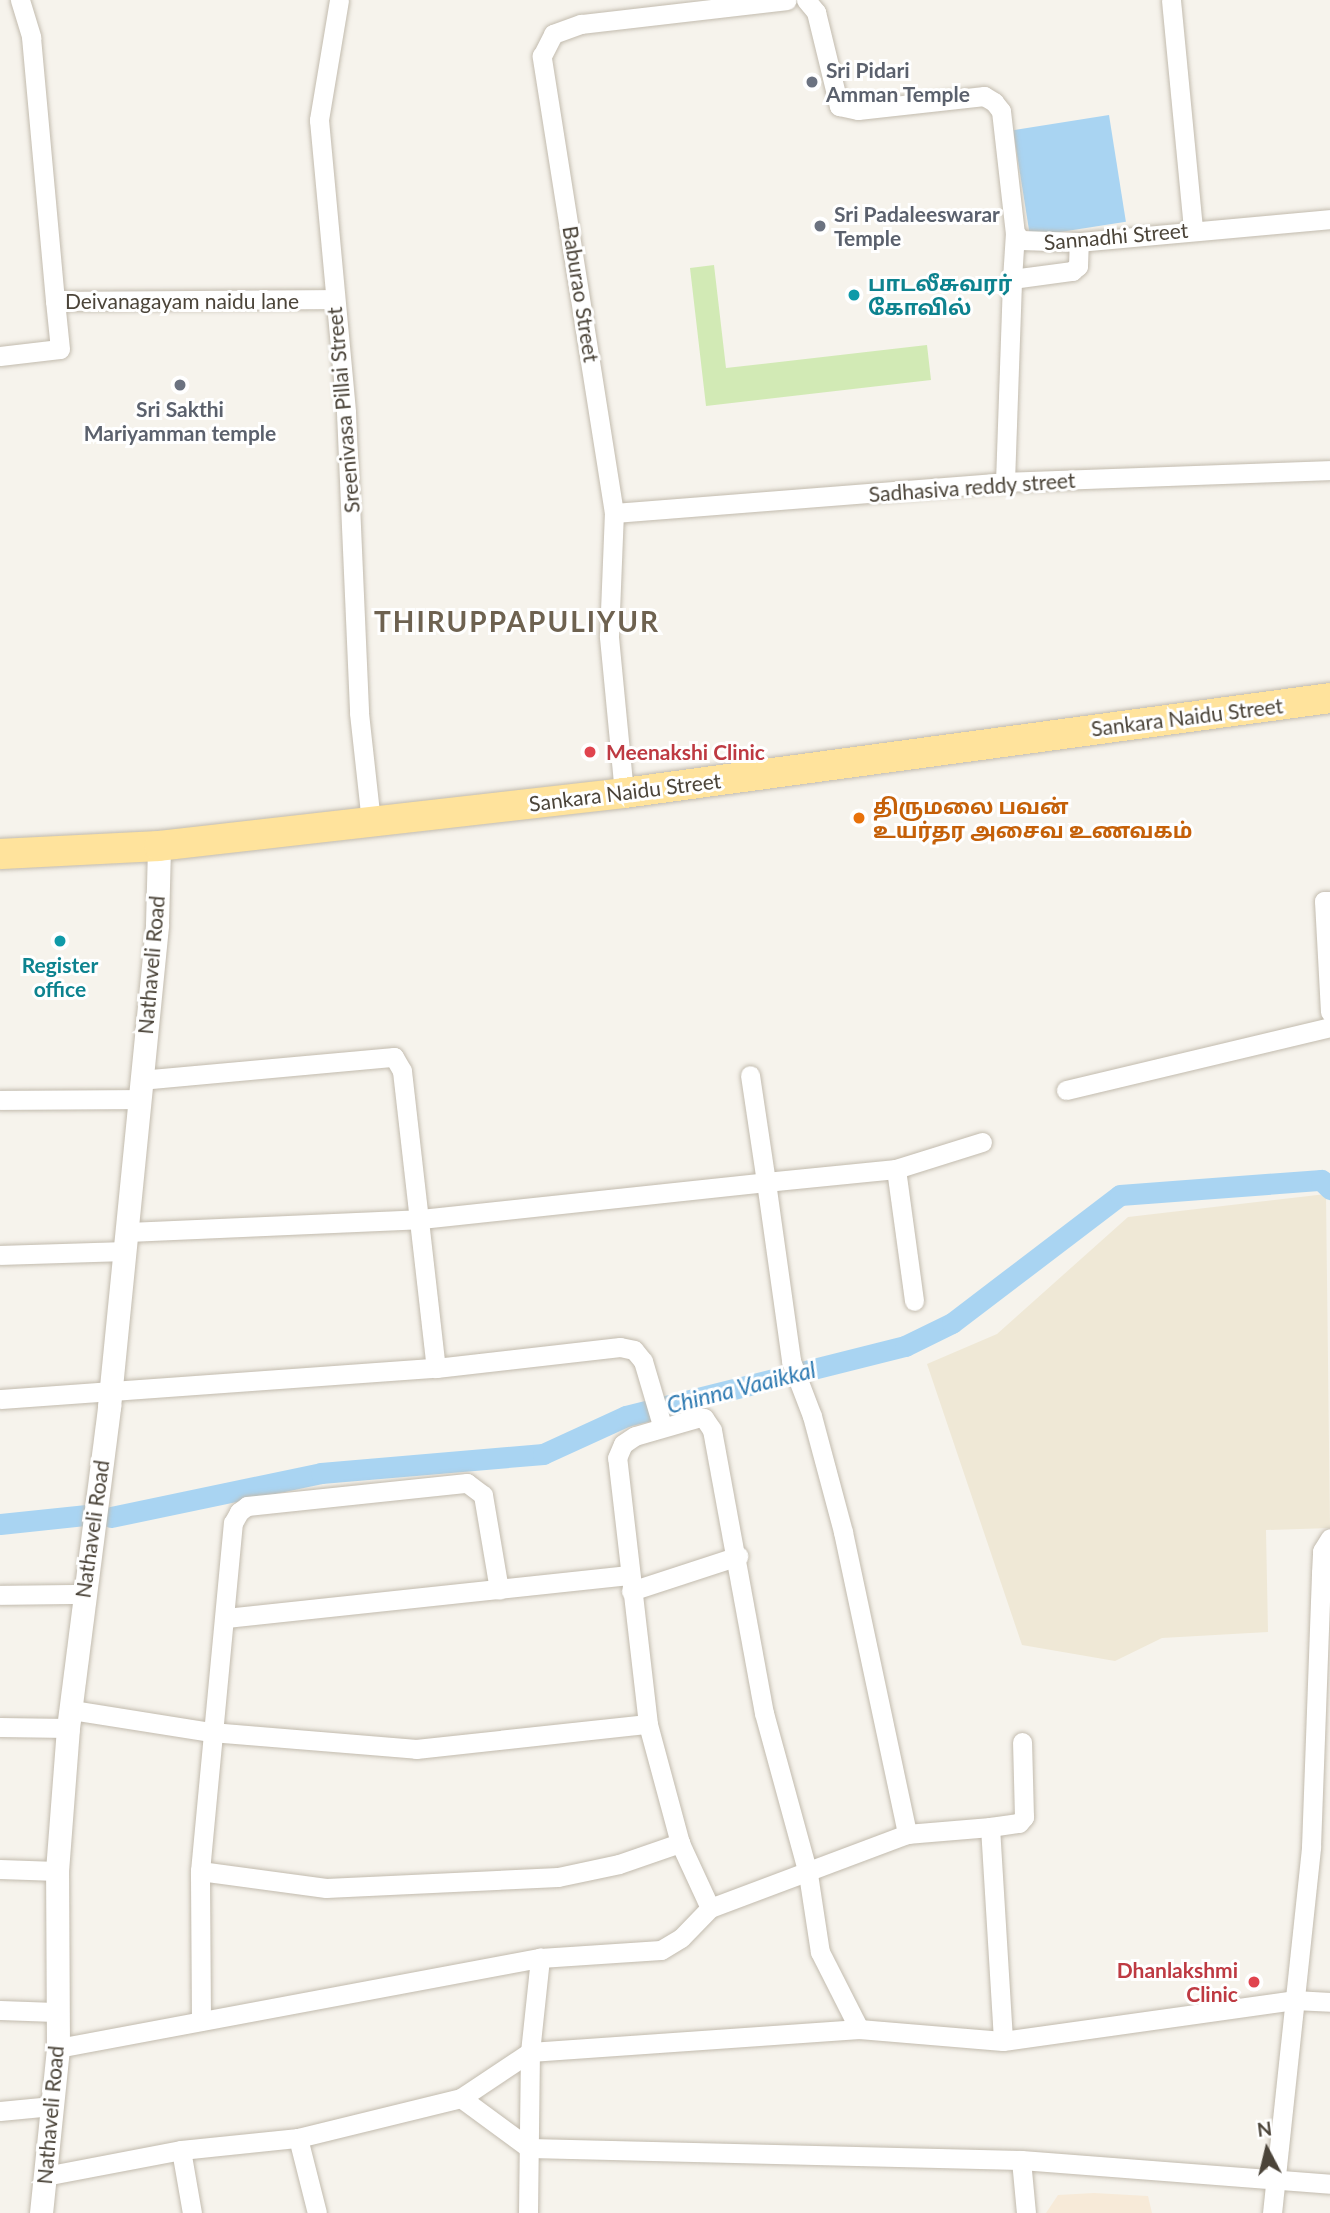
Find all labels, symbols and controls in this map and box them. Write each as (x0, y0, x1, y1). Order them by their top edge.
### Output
place label: Sri Pidari Amman Temple (826, 57, 971, 107)
marker: Sri Pidari Amman Temple (804, 74, 820, 90)
place label: Sri Padaleeswarar Temple (834, 201, 1000, 251)
street label: Sannadhi Street (1043, 217, 1189, 255)
marker: Sri Padaleeswarar Temple (812, 218, 828, 234)
street label: Baburao Street (558, 224, 604, 364)
place label: பாடலீசுவரர் கோவில் (868, 270, 1012, 320)
marker: பாடலீசுவரர் கோவில் (846, 287, 862, 303)
street label: Deivanagayam naidu lane (65, 288, 299, 314)
street label: Sreenivasa Pillai Street (321, 306, 365, 514)
marker: Sri Sakthi Mariyamman temple (172, 377, 188, 393)
place label: Sri Sakthi Mariyamman temple (84, 396, 276, 446)
street label: Sadhasiva reddy street (868, 467, 1076, 507)
district label: THIRUPPAPULIYUR (376, 604, 658, 638)
street label: Sankara Naidu Street (1090, 693, 1284, 741)
place label: Meenakshi Clinic (606, 739, 765, 765)
marker: Meenakshi Clinic (580, 742, 600, 762)
street label: Sankara Naidu Street (528, 768, 722, 816)
place label: திருமலை பவன் உயர்தர அசைவ உணவகம் (873, 793, 1192, 843)
marker: திருமலை பவன் உயர்தர அசைவ உணவகம் (851, 810, 867, 826)
street label: Nathaveli Road (132, 895, 170, 1035)
marker: Register office (52, 933, 68, 949)
place label: Register office (22, 952, 98, 1002)
water label: Chinna Vaaikkal (663, 1355, 819, 1419)
street label: Nathaveli Road (70, 1458, 114, 1600)
place label: Dhanlakshmi Clinic (1117, 1957, 1238, 2007)
marker: Dhanlakshmi Clinic (1244, 1972, 1264, 1992)
street label: Nathaveli Road (31, 2045, 69, 2185)
north arrow (1232, 2115, 1302, 2185)
text: N (1256, 2116, 1273, 2141)

